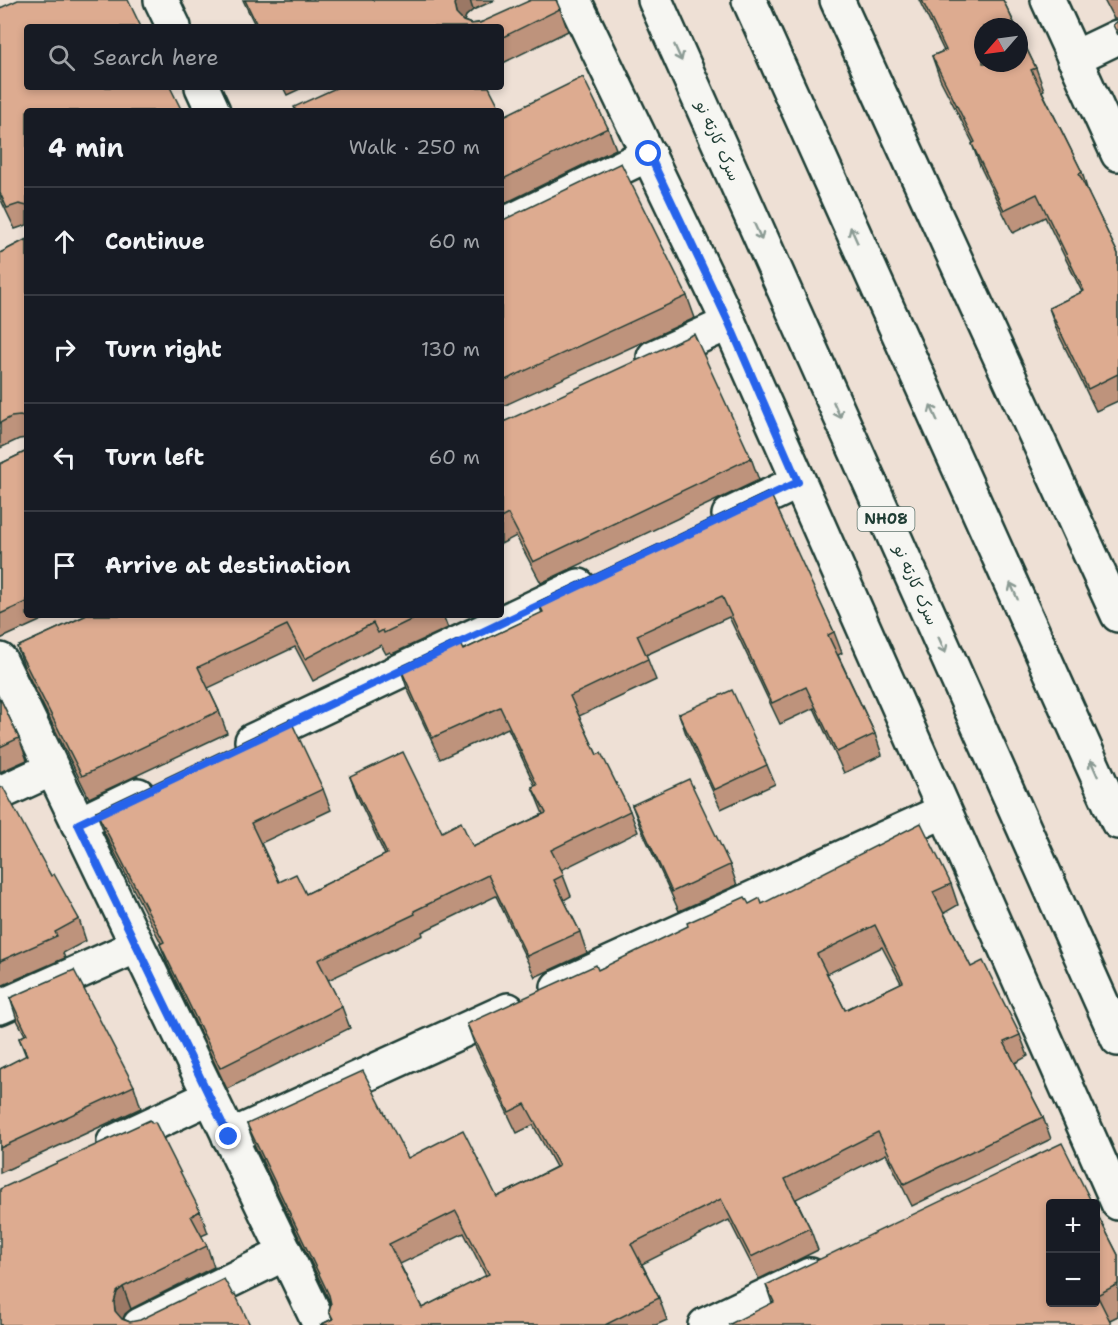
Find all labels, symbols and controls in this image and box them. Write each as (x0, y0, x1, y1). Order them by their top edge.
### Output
north arrow (974, 18, 1028, 72)
search box (24, 24, 504, 90)
icon: search (45, 41, 78, 74)
text: Search here (93, 43, 219, 72)
one-way arrow (673, 44, 685, 62)
street label: سرک کارته نو (690, 96, 745, 184)
text: 4 min (48, 130, 124, 165)
text: Walk · 250 m (349, 134, 480, 160)
route start (635, 140, 661, 166)
one-way arrow (753, 222, 764, 240)
icon: ahead (48, 225, 81, 258)
one-way arrow (848, 226, 859, 244)
text: Continue (105, 227, 205, 256)
text: 60 m (428, 228, 480, 254)
icon: right (48, 333, 81, 366)
text: Turn right (105, 335, 222, 364)
text: 130 m (421, 336, 480, 362)
one-way arrow (832, 400, 844, 418)
one-way arrow (928, 404, 939, 422)
icon: left (48, 441, 81, 474)
text: Turn left (105, 443, 204, 472)
text: 60 m (428, 444, 480, 470)
road number: NH08 (858, 507, 914, 531)
street label: سرک کارته نو (888, 540, 943, 628)
icon: arrive (48, 549, 81, 582)
text: Arrive at destination (105, 551, 351, 580)
one-way arrow (1007, 582, 1019, 600)
one-way arrow (937, 636, 949, 654)
one-way arrow (1088, 760, 1099, 778)
route end (215, 1123, 241, 1149)
map controls (1046, 1199, 1100, 1307)
button: + (1046, 1199, 1100, 1253)
button: − (1046, 1253, 1100, 1307)

